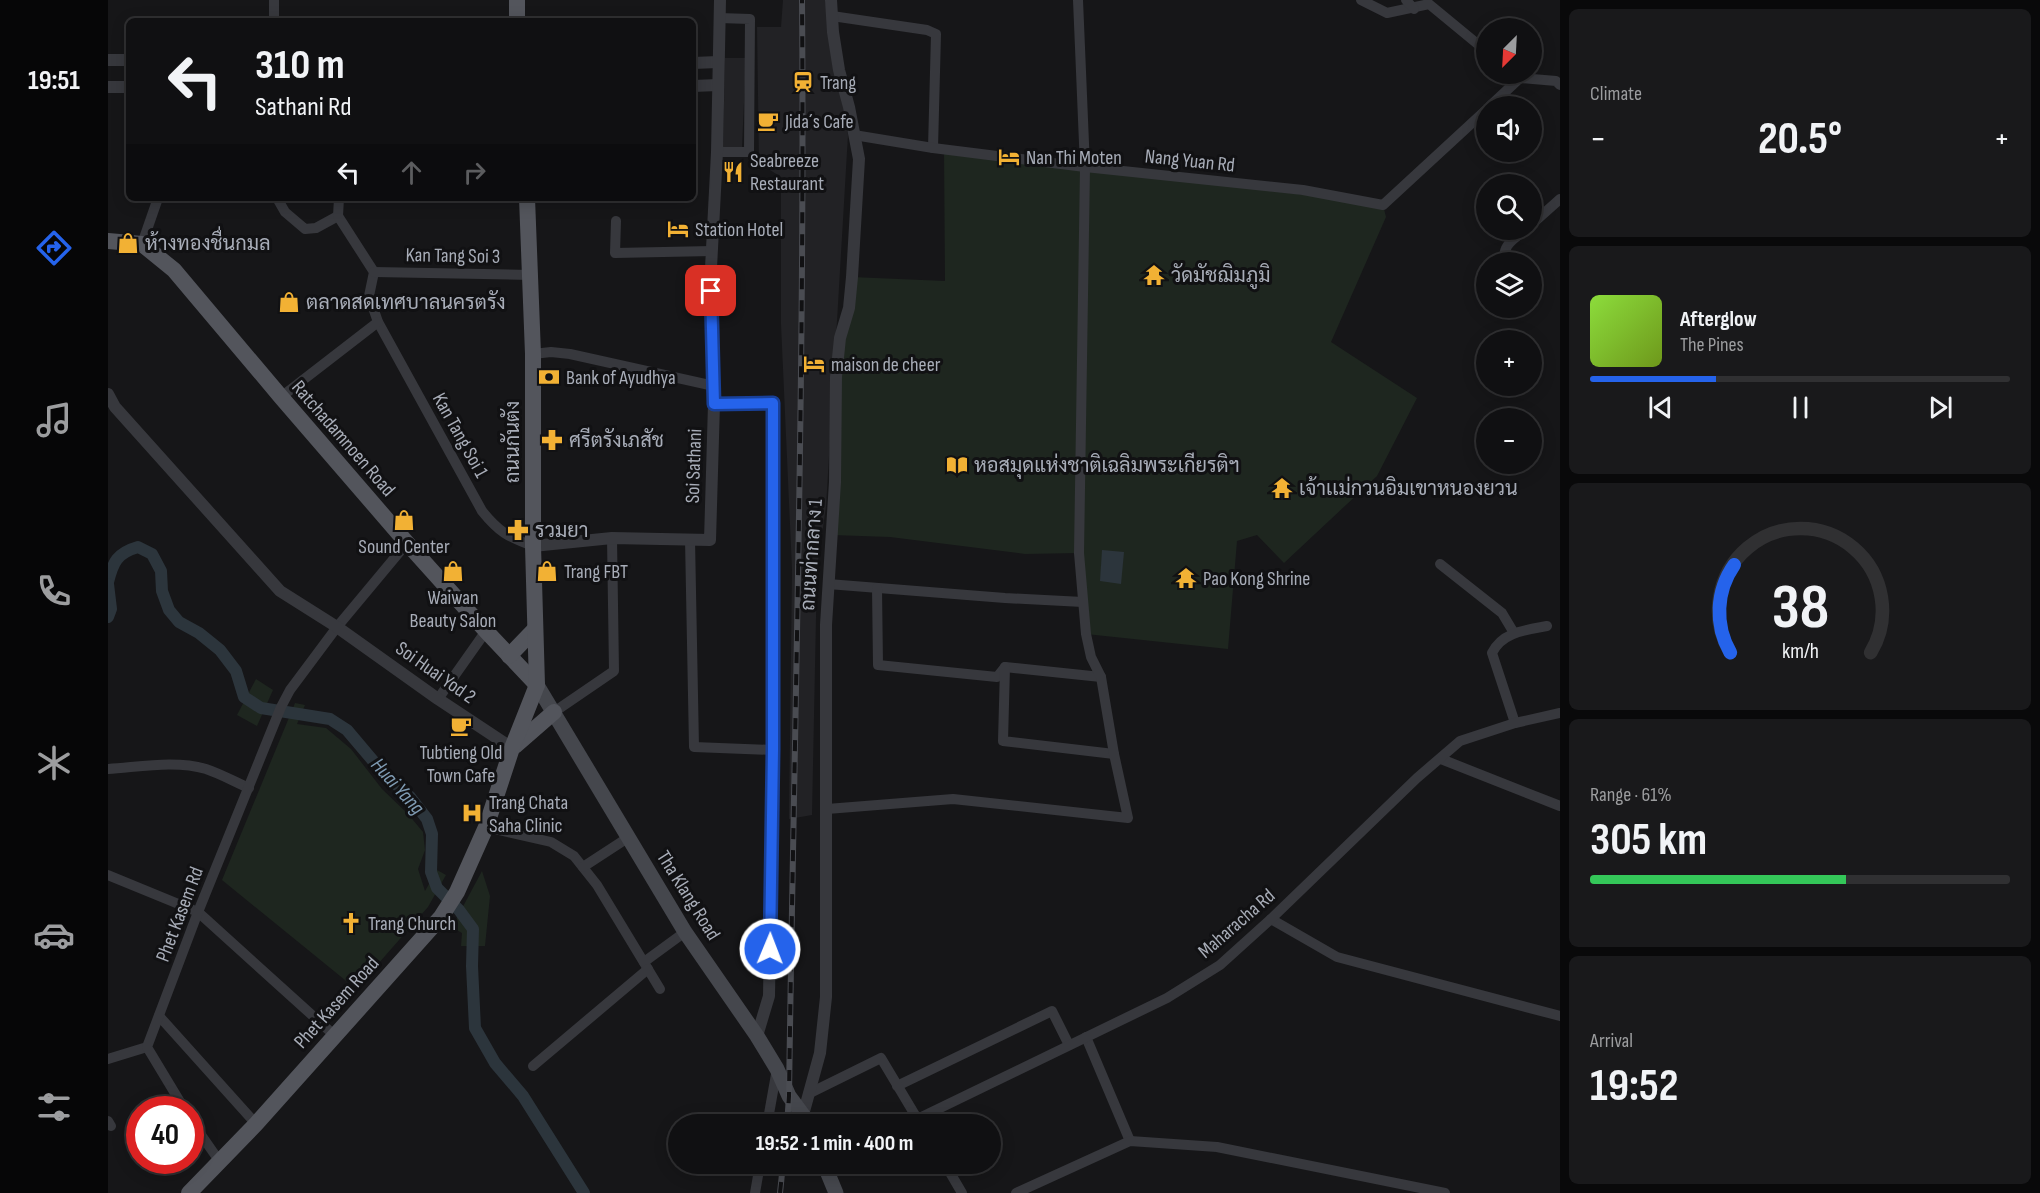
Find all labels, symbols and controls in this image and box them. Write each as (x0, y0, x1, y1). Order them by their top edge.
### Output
north arrow (1476, 18, 1542, 84)
map controls (1476, 18, 1542, 474)
text: 310 m (255, 40, 345, 91)
icon: left (156, 42, 234, 120)
text: 19:51 (28, 65, 80, 97)
station icon: Trang (791, 70, 815, 94)
place label: Trang (820, 71, 856, 95)
text: Climate (1590, 82, 1642, 106)
text: Sathani Rd (255, 91, 351, 123)
button: sound (1476, 96, 1542, 162)
cafe icon: Jida´s Cafe (756, 109, 780, 133)
place label: Jida´s Cafe (784, 110, 854, 134)
text: 20.5° (1758, 112, 1842, 167)
text: − (1590, 119, 1606, 159)
text: + (1994, 119, 2010, 159)
street label: Nang Yuan Rd (1144, 144, 1236, 178)
hotel icon: Nan Thi Moten (997, 145, 1021, 169)
place label: Nan Thi Moten (1026, 146, 1122, 170)
place label: Seabreeze Restaurant (750, 149, 824, 196)
icon: left (332, 156, 365, 189)
icon: ahead (395, 156, 428, 189)
icon: right (458, 156, 491, 189)
restaurant icon: Seabreeze Restaurant (721, 160, 745, 184)
button: search (1476, 174, 1542, 240)
hotel icon: Station Hotel (666, 217, 690, 241)
place label: Station Hotel (695, 218, 783, 242)
place label: ห้างทองชื่นกมล (145, 226, 271, 256)
icon: directions (33, 227, 75, 269)
shop icon: ห้างทองชื่นกมล (116, 231, 140, 255)
street label: Kan Tang Soi 3 (405, 243, 501, 269)
button: layers (1476, 252, 1542, 318)
temple icon: วัดมัชฌิมภูมิ (1142, 263, 1166, 287)
place label: วัดมัชฌิมภูมิ (1171, 263, 1271, 290)
pin (685, 265, 736, 316)
icon: arrive (694, 274, 727, 307)
shop icon: ตลาดสดเทศบาลนครตรัง (277, 290, 301, 314)
place label: ตลาดสดเทศบาลนครตรัง (306, 290, 506, 315)
text: Afterglow (1680, 306, 1757, 333)
button: + (1476, 330, 1542, 396)
text: The Pines (1680, 333, 1744, 357)
hotel icon: maison de cheer (802, 352, 826, 376)
place label: maison de cheer (831, 353, 941, 377)
bank icon: Bank of Ayudhya (537, 365, 561, 389)
place label: Bank of Ayudhya (566, 366, 676, 390)
street label: Ratchadamnoen Road (286, 376, 400, 502)
street label: Kan Tang Soi 1 (427, 389, 493, 482)
icon: previous (1644, 391, 1677, 424)
icon: pause (1784, 391, 1817, 424)
icon: next (1924, 391, 1957, 424)
icon: music (33, 399, 75, 441)
street label: ถนนกันตัง (500, 401, 525, 483)
button: − (1476, 408, 1542, 474)
place label: ศรีตรังเภสัช (569, 427, 664, 453)
pharmacy icon: ศรีตรังเภสัช (540, 428, 564, 452)
street label: Soi Sathani (681, 428, 707, 504)
place label: หอสมุดแห่งชาติเฉลิมพระเกียรติฯ (974, 452, 1240, 479)
library icon: หอสมุดแห่งชาติเฉลิมพระเกียรติฯ (945, 453, 969, 477)
temple icon: เจ้าเเม่กวนอิมเขาหนองยวน (1270, 476, 1294, 500)
place label: เจ้าเเม่กวนอิมเขาหนองยวน (1299, 476, 1518, 501)
street label: ถนนท่ากลาง 1 (795, 498, 828, 612)
shop icon: Sound Center (392, 508, 416, 532)
pharmacy icon: รวมยา (506, 518, 530, 542)
place label: รวมยา (535, 519, 588, 543)
place label: Sound Center (358, 535, 450, 559)
shop icon: Waiwan Beauty Salon (441, 559, 465, 583)
shop icon: Trang FBT (535, 559, 559, 583)
place label: Trang FBT (564, 560, 628, 584)
temple icon: Pao Kong Shrine (1174, 566, 1198, 590)
place label: Pao Kong Shrine (1203, 567, 1310, 591)
icon: phone (33, 570, 75, 612)
text: 38 (1771, 572, 1829, 647)
place label: Waiwan Beauty Salon (410, 586, 496, 633)
street label: Soi Huai Yod 2 (391, 637, 480, 709)
text: km/h (1781, 640, 1819, 665)
cafe icon: Tubtieng Old Town Cafe (449, 714, 473, 738)
place label: Tubtieng Old Town Cafe (420, 741, 502, 788)
icon: climate (33, 742, 75, 784)
water label: Huai Yang (366, 753, 430, 820)
text: Range · 61% (1590, 783, 1672, 807)
place label: Trang Chata Saha Clinic (489, 791, 568, 838)
hospital icon: Trang Chata Saha Clinic (460, 801, 484, 825)
text: 305 km (1590, 813, 1707, 868)
street label: Tha Klang Road (651, 846, 725, 945)
street label: Phet Kasem Rd (151, 864, 209, 965)
street label: Maharacha Rd (1193, 884, 1280, 964)
church icon: Trang Church (339, 911, 363, 935)
place label: Trang Church (368, 912, 456, 936)
icon: car (33, 914, 75, 956)
position arrow (738, 917, 802, 981)
street label: Phet Kasem Road (289, 952, 384, 1054)
text: Arrival (1590, 1029, 1633, 1053)
text: 19:52 (1590, 1059, 1678, 1114)
icon: filters (33, 1086, 75, 1128)
speed limit sign: 40 (126, 1096, 204, 1174)
text: 19:52 · 1 min · 400 m (756, 1130, 913, 1157)

